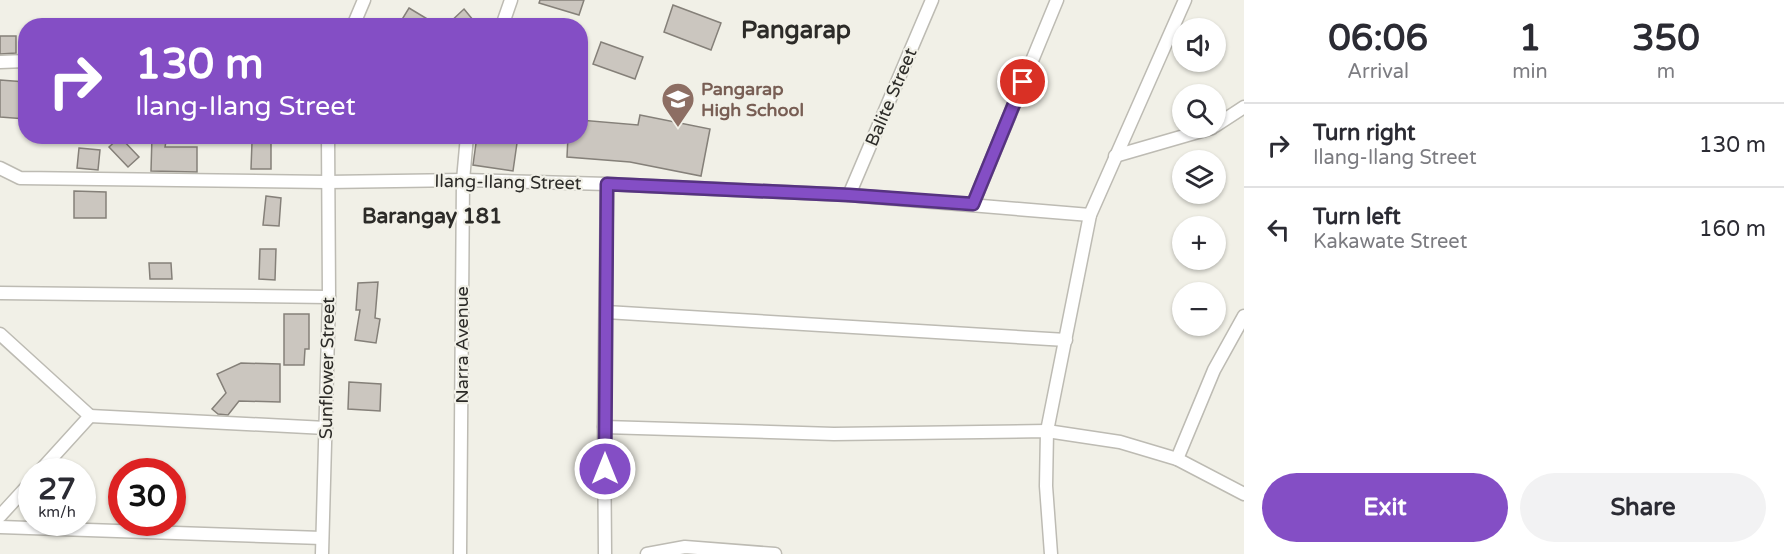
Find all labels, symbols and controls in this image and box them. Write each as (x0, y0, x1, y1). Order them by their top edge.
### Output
district label: Pangarap (741, 16, 851, 45)
text: 06:06 (1328, 17, 1428, 60)
text: 1 (1519, 17, 1541, 60)
text: 350 (1632, 17, 1700, 60)
map controls (1172, 18, 1226, 336)
button: sound (1172, 18, 1226, 72)
text: 130 m (135, 39, 264, 90)
icon: right (36, 42, 114, 120)
street label: Balite Street (860, 44, 922, 149)
pin (997, 56, 1048, 107)
text: Arrival (1347, 60, 1409, 84)
text: min (1512, 60, 1548, 84)
text: m (1657, 60, 1675, 84)
icon: arrive (1006, 65, 1039, 98)
place label: Pangarap High School (701, 78, 804, 121)
school or university icon: Pangarap High School (660, 81, 696, 128)
button: search (1172, 84, 1226, 138)
text: Ilang-Ilang Street (135, 90, 356, 123)
text: Turn right (1313, 120, 1415, 146)
icon: right (1262, 129, 1295, 162)
text: 130 m (1699, 132, 1766, 158)
text: Ilang-Ilang Street (1313, 146, 1477, 170)
button: layers (1172, 150, 1226, 204)
street label: Ilang-Ilang Street (434, 170, 582, 194)
district label: Barangay 181 (362, 204, 502, 229)
text: Turn left (1313, 204, 1401, 230)
icon: left (1262, 213, 1295, 246)
button: + (1172, 216, 1226, 270)
text: 160 m (1699, 216, 1766, 242)
text: Kakawate Street (1313, 230, 1467, 254)
button: − (1172, 282, 1226, 336)
street label: Narra Avenue (451, 286, 473, 404)
street label: Sunflower Street (315, 297, 339, 439)
position arrow (573, 437, 637, 501)
speed limit sign: 30 (108, 458, 186, 536)
text: 27 (38, 471, 76, 508)
button: Exit (1262, 473, 1508, 542)
button: Share (1520, 473, 1766, 542)
text: km/h (38, 503, 76, 521)

